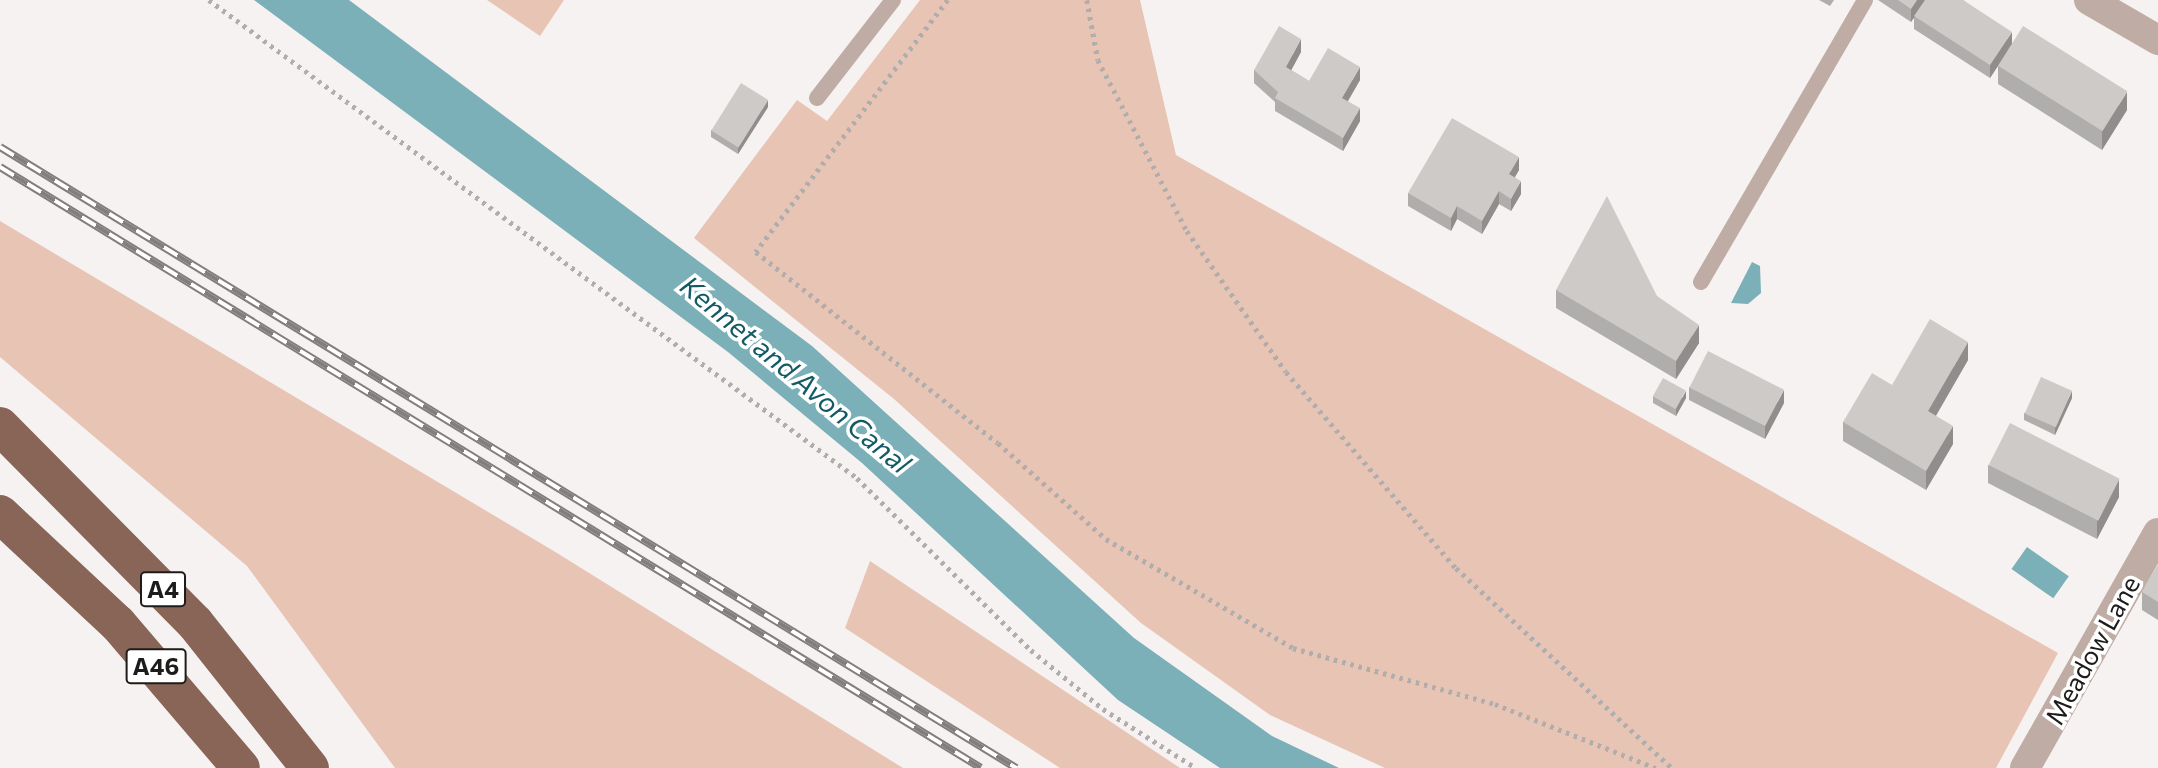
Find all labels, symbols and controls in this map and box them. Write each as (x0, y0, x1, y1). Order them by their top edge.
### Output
water label: Kennet and Avon Canal (674, 268, 918, 480)
road number: A4 (138, 568, 188, 610)
street label: Meadow Lane (2038, 570, 2146, 730)
road number: A46 (124, 646, 188, 686)

